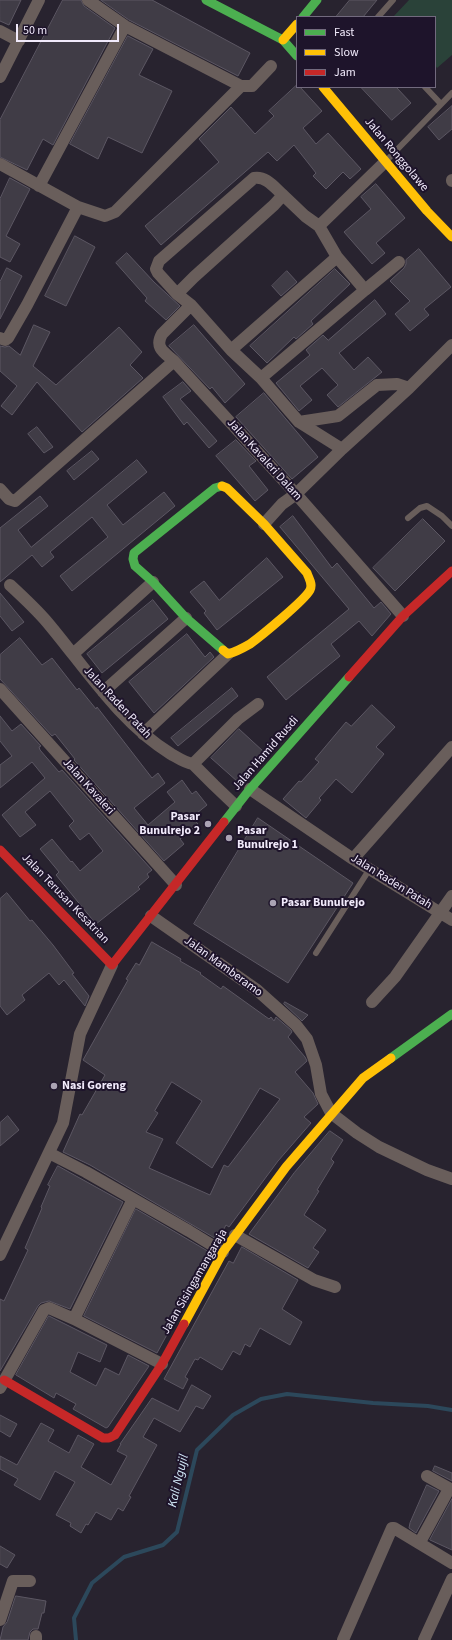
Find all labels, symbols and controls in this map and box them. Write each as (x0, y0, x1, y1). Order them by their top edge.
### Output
scale bar (18, 16, 121, 42)
legend (296, 16, 436, 88)
text: 50 m (23, 22, 47, 39)
text: Fast (334, 24, 354, 41)
text: Slow (334, 44, 359, 61)
text: Jam (334, 64, 356, 81)
street label: Jalan Ronggolawe (361, 115, 431, 195)
street label: Jalan Kavaleri Dalam (223, 416, 305, 504)
street label: Jalan Raden Patah (80, 664, 154, 742)
street label: Jalan Hamid Rusdi (230, 714, 302, 794)
street label: Jalan Kavaleri (59, 756, 117, 818)
place label: Pasar Bunulrejo 2 (139, 810, 200, 838)
marker: Pasar Bunulrejo 2 (203, 819, 213, 829)
place label: Pasar Bunulrejo 1 (237, 824, 298, 852)
marker: Pasar Bunulrejo 1 (224, 833, 234, 843)
street label: Jalan Terusan Kesatrian (18, 851, 112, 947)
street label: Jalan Raden Patah (348, 851, 434, 913)
place label: Pasar Bunulrejo (281, 896, 365, 910)
marker: Pasar Bunulrejo (268, 898, 278, 908)
street label: Jalan Mamberamo (181, 934, 265, 1000)
place label: Nasi Goreng (62, 1079, 126, 1093)
marker: Nasi Goreng (49, 1081, 59, 1091)
street label: Jalan Sisingamangaraja (159, 1227, 231, 1337)
water label: Kali Ngujil (165, 1453, 193, 1509)

